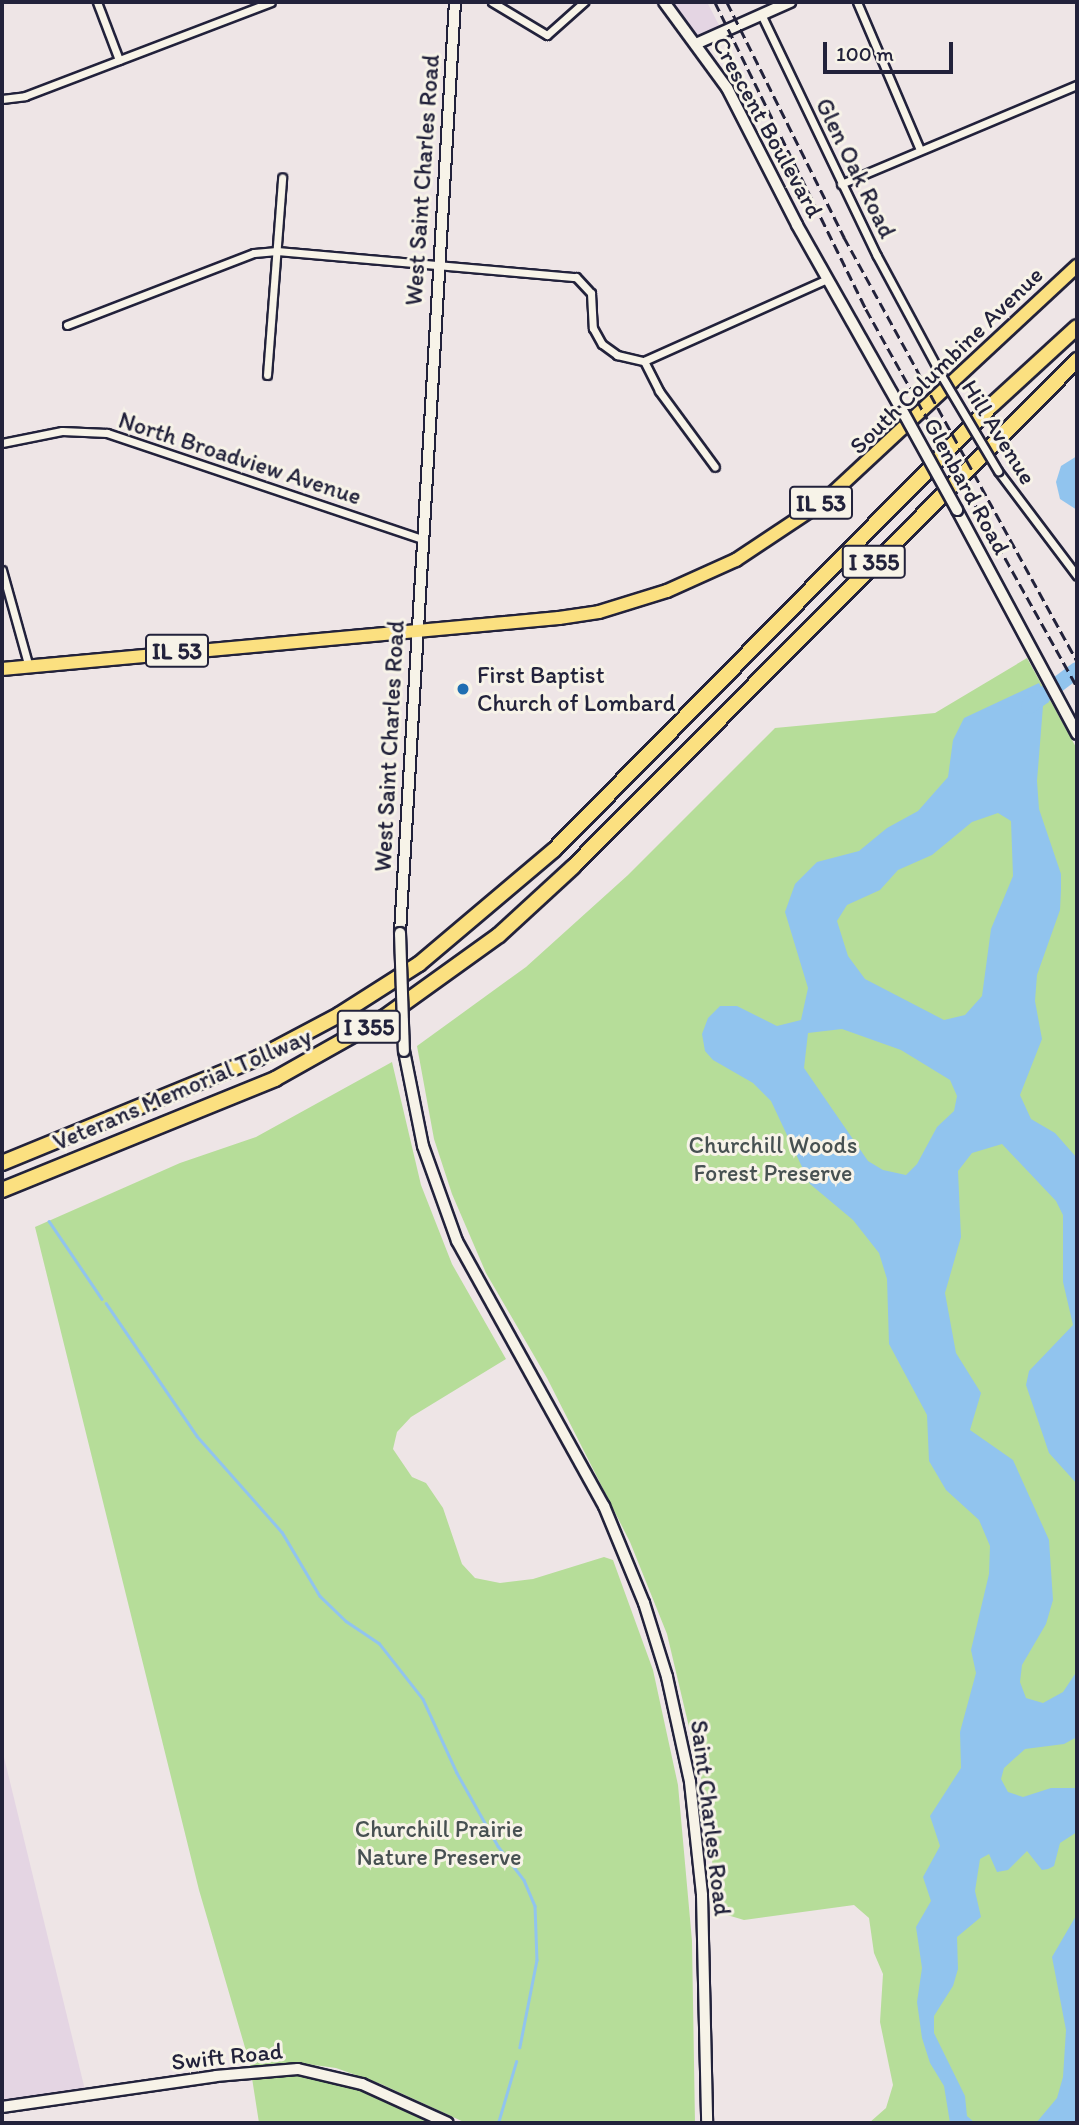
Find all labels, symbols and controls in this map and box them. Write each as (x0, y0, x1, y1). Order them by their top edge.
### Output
scale bar (827, 28, 956, 72)
street label: Crescent Boulevard (706, 31, 830, 223)
text: 100 m (836, 41, 894, 66)
street label: West Saint Charles Road (399, 53, 445, 307)
street label: Glen Oak Road (810, 93, 902, 243)
street label: South Columbine Avenue (844, 261, 1048, 459)
street label: Hill Avenue (956, 375, 1042, 489)
street label: North Broadview Avenue (115, 405, 365, 511)
street label: Glenbard Road (918, 413, 1016, 559)
road number: IL 53 (788, 484, 854, 523)
road number: I 355 (841, 542, 907, 582)
street label: West Saint Charles Road (368, 619, 410, 873)
road number: IL 53 (144, 632, 210, 670)
place label: First Baptist Church of Lombard (477, 661, 676, 717)
marker: First Baptist Church of Lombard (455, 681, 471, 697)
road number: I 355 (336, 1008, 402, 1046)
street label: Veterans Memorial Tollway (50, 1022, 314, 1156)
park label: Churchill Woods Forest Preserve (689, 1131, 857, 1187)
street label: Saint Charles Road (685, 1719, 737, 1917)
park label: Churchill Prairie Nature Preserve (355, 1815, 523, 1871)
street label: Swift Road (170, 2036, 284, 2076)

